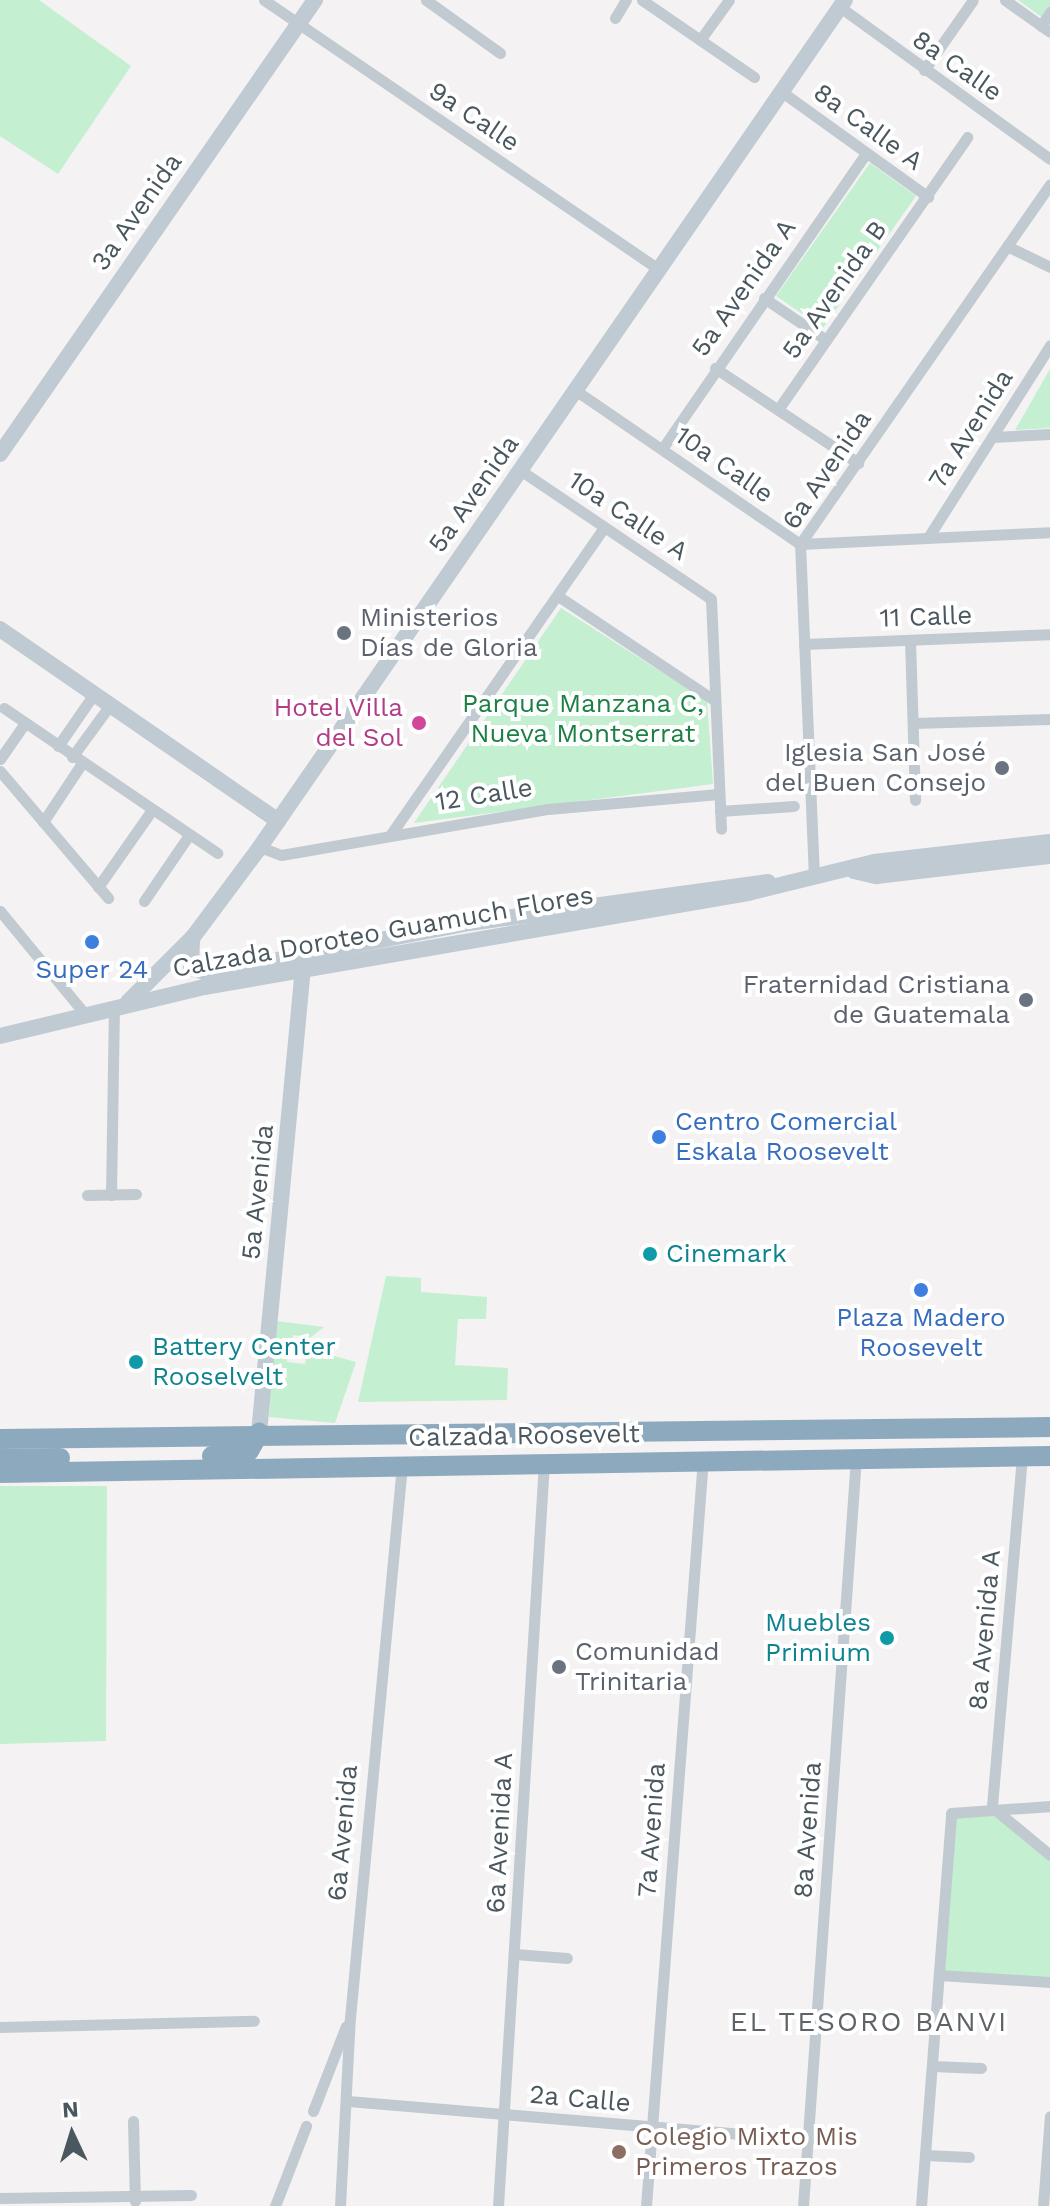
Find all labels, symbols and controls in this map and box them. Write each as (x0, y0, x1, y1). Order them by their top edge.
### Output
street label: 8a Calle (906, 24, 1008, 108)
street label: 9a Calle (423, 75, 525, 159)
street label: 8a Calle A (807, 76, 929, 178)
street label: 3a Avenida (85, 147, 189, 277)
street label: 5a Avenida A (684, 212, 804, 364)
street label: 5a Avenida B (775, 214, 895, 366)
street label: 7a Avenida (922, 363, 1020, 495)
street label: 6a Avenida (775, 404, 879, 536)
street label: 10a Calle (669, 420, 779, 510)
street label: 5a Avenida (422, 429, 526, 559)
street label: 10a Calle A (561, 464, 695, 568)
street label: 11 Calle (879, 600, 973, 634)
place label: Ministerios Días de Gloria (360, 602, 538, 664)
marker: Ministerios Días de Gloria (335, 624, 353, 642)
park label: Parque Manzana C, Nueva Montserrat (462, 688, 704, 750)
place label: Hotel Villa del Sol (272, 692, 403, 754)
marker: Hotel Villa del Sol (410, 714, 428, 732)
place label: Iglesia San José del Buen Consejo (764, 737, 986, 798)
marker: Iglesia San José del Buen Consejo (993, 759, 1011, 777)
street label: 12 Calle (433, 772, 535, 818)
street label: Calzada Doroteo Guamuch Flores (170, 880, 596, 984)
marker: Super 24 (83, 933, 101, 951)
place label: Super 24 (35, 954, 149, 986)
place label: Fraternidad Cristiana de Guatemala (743, 969, 1010, 1030)
marker: Fraternidad Cristiana de Guatemala (1017, 991, 1035, 1009)
place label: Centro Comercial Eskala Roosevelt (675, 1106, 897, 1168)
street label: 5a Avenida (235, 1122, 281, 1262)
marker: Centro Comercial Eskala Roosevelt (650, 1128, 668, 1146)
place label: Cinemark (666, 1238, 787, 1270)
marker: Cinemark (641, 1245, 659, 1263)
marker: Plaza Madero Roosevelt (912, 1281, 930, 1299)
place label: Plaza Madero Roosevelt (836, 1302, 1006, 1364)
place label: Battery Center Rooselvelt (152, 1331, 336, 1392)
marker: Battery Center Rooselvelt (127, 1353, 145, 1371)
street label: Calzada Roosevelt (408, 1418, 640, 1454)
street label: 8a Avenida A (962, 1547, 1008, 1713)
place label: Muebles Primium (765, 1607, 871, 1668)
marker: Muebles Primium (878, 1629, 896, 1647)
place label: Comunidad Trinitaria (575, 1636, 720, 1698)
marker: Comunidad Trinitaria (550, 1658, 568, 1676)
street label: 6a Avenida A (480, 1750, 520, 1916)
street label: 8a Avenida (788, 1760, 828, 1900)
street label: 7a Avenida (632, 1761, 672, 1899)
street label: 6a Avenida (321, 1763, 365, 1903)
district label: EL TESORO BANVI (729, 2005, 1009, 2039)
street label: 2a Calle (528, 2079, 632, 2119)
north arrow (32, 2094, 112, 2174)
text: N (61, 2097, 79, 2123)
place label: Colegio Mixto Mis Primeros Trazos (635, 2121, 858, 2182)
marker: Colegio Mixto Mis Primeros Trazos (610, 2143, 628, 2161)

